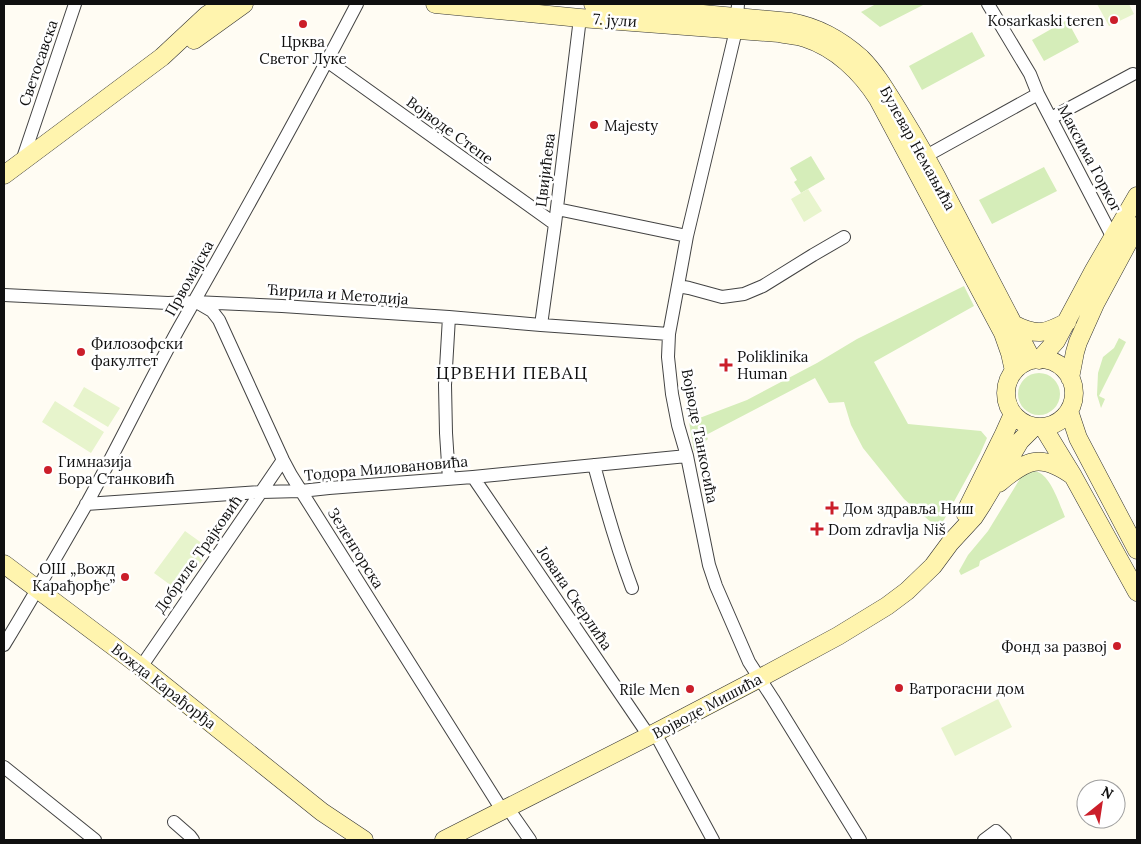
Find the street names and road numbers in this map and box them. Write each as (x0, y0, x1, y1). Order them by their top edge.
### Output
street label: 7. јули (592, 9, 638, 31)
street label: Светосавска (14, 17, 62, 109)
street label: Булевар Немањића (876, 83, 960, 214)
street label: Војводе Степе (403, 92, 497, 168)
street label: Максима Горког (1054, 101, 1126, 215)
street label: Цвијићева (531, 132, 559, 208)
street label: Првомајска (160, 237, 218, 319)
street label: Ћирила и Методија (267, 280, 410, 308)
street label: Војводе Танкосића (678, 367, 722, 505)
street label: Тодора Миловановића (303, 451, 469, 485)
street label: Добриле Трајковић (150, 491, 246, 617)
street label: Зеленгорска (324, 504, 388, 592)
street label: Јована Скерлића (533, 542, 617, 654)
street label: Вожда Карађорђа (108, 639, 220, 733)
street label: Војводе Мишића (649, 669, 765, 743)

